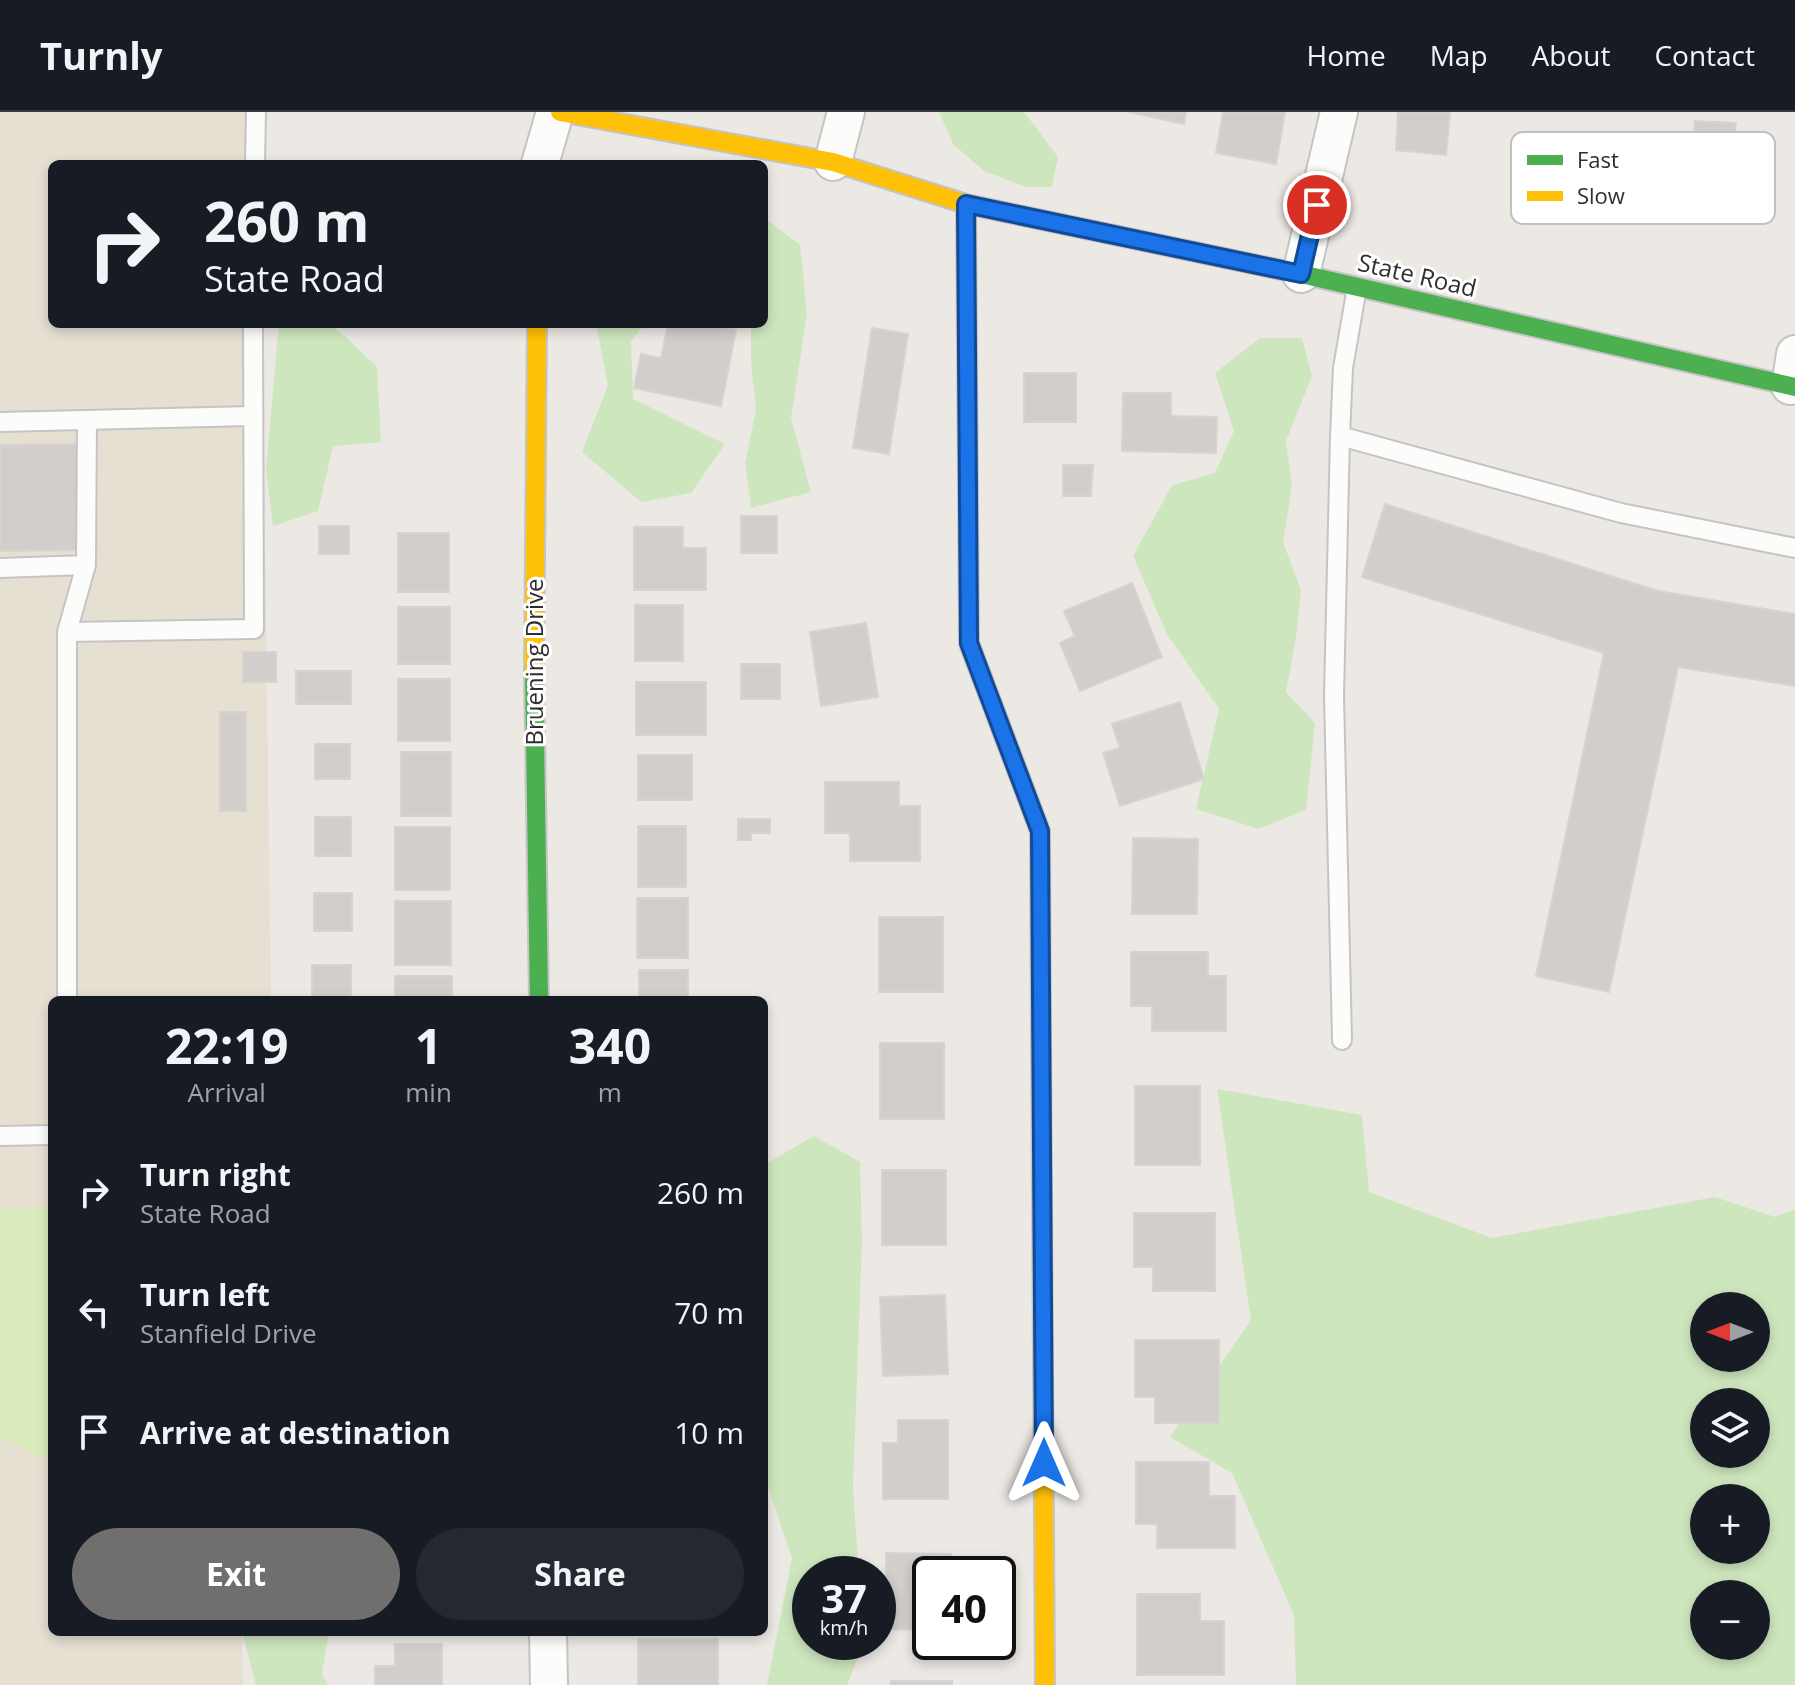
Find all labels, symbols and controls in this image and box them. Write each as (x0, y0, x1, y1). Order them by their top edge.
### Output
text: Turnly (40, 29, 162, 81)
text: Home (1307, 36, 1386, 74)
text: Map (1430, 36, 1488, 74)
text: About (1532, 36, 1610, 74)
text: Contact (1654, 36, 1755, 74)
legend (1511, 132, 1775, 224)
text: Fast (1577, 144, 1619, 174)
pin (1283, 171, 1351, 239)
text: Slow (1577, 180, 1625, 210)
text: 260 m (204, 182, 370, 258)
icon: arrive (1295, 183, 1339, 227)
icon: right (72, 192, 176, 296)
street label: State Road (1355, 245, 1480, 304)
text: State Road (204, 254, 385, 303)
street label: Bruening Drive (517, 578, 550, 746)
text: 22:19 (165, 1013, 288, 1078)
text: 1 (415, 1013, 442, 1078)
text: 340 (569, 1013, 651, 1078)
text: Arrival (187, 1074, 266, 1110)
text: min (405, 1074, 452, 1110)
text: m (598, 1074, 622, 1110)
text: Turn right (140, 1154, 291, 1195)
icon: right (72, 1170, 116, 1214)
text: 260 m (657, 1172, 744, 1213)
text: State Road (140, 1195, 271, 1231)
text: Turn left (140, 1274, 270, 1315)
icon: left (72, 1290, 116, 1334)
text: 70 m (674, 1292, 744, 1333)
north arrow (1690, 1292, 1770, 1372)
map controls (1690, 1292, 1770, 1660)
text: Stanfield Drive (140, 1315, 317, 1351)
button: layers (1690, 1388, 1770, 1468)
icon: arrive (72, 1410, 116, 1454)
text: Arrive at destination (140, 1412, 451, 1453)
text: 10 m (674, 1412, 744, 1453)
position arrow (1002, 1421, 1086, 1505)
button: + (1690, 1484, 1770, 1564)
button: Exit (72, 1528, 400, 1620)
button: Share (416, 1528, 744, 1620)
speed limit sign: 40 (912, 1556, 1016, 1660)
text: 37 (821, 1570, 867, 1625)
button: − (1690, 1580, 1770, 1660)
text: km/h (820, 1614, 868, 1641)

